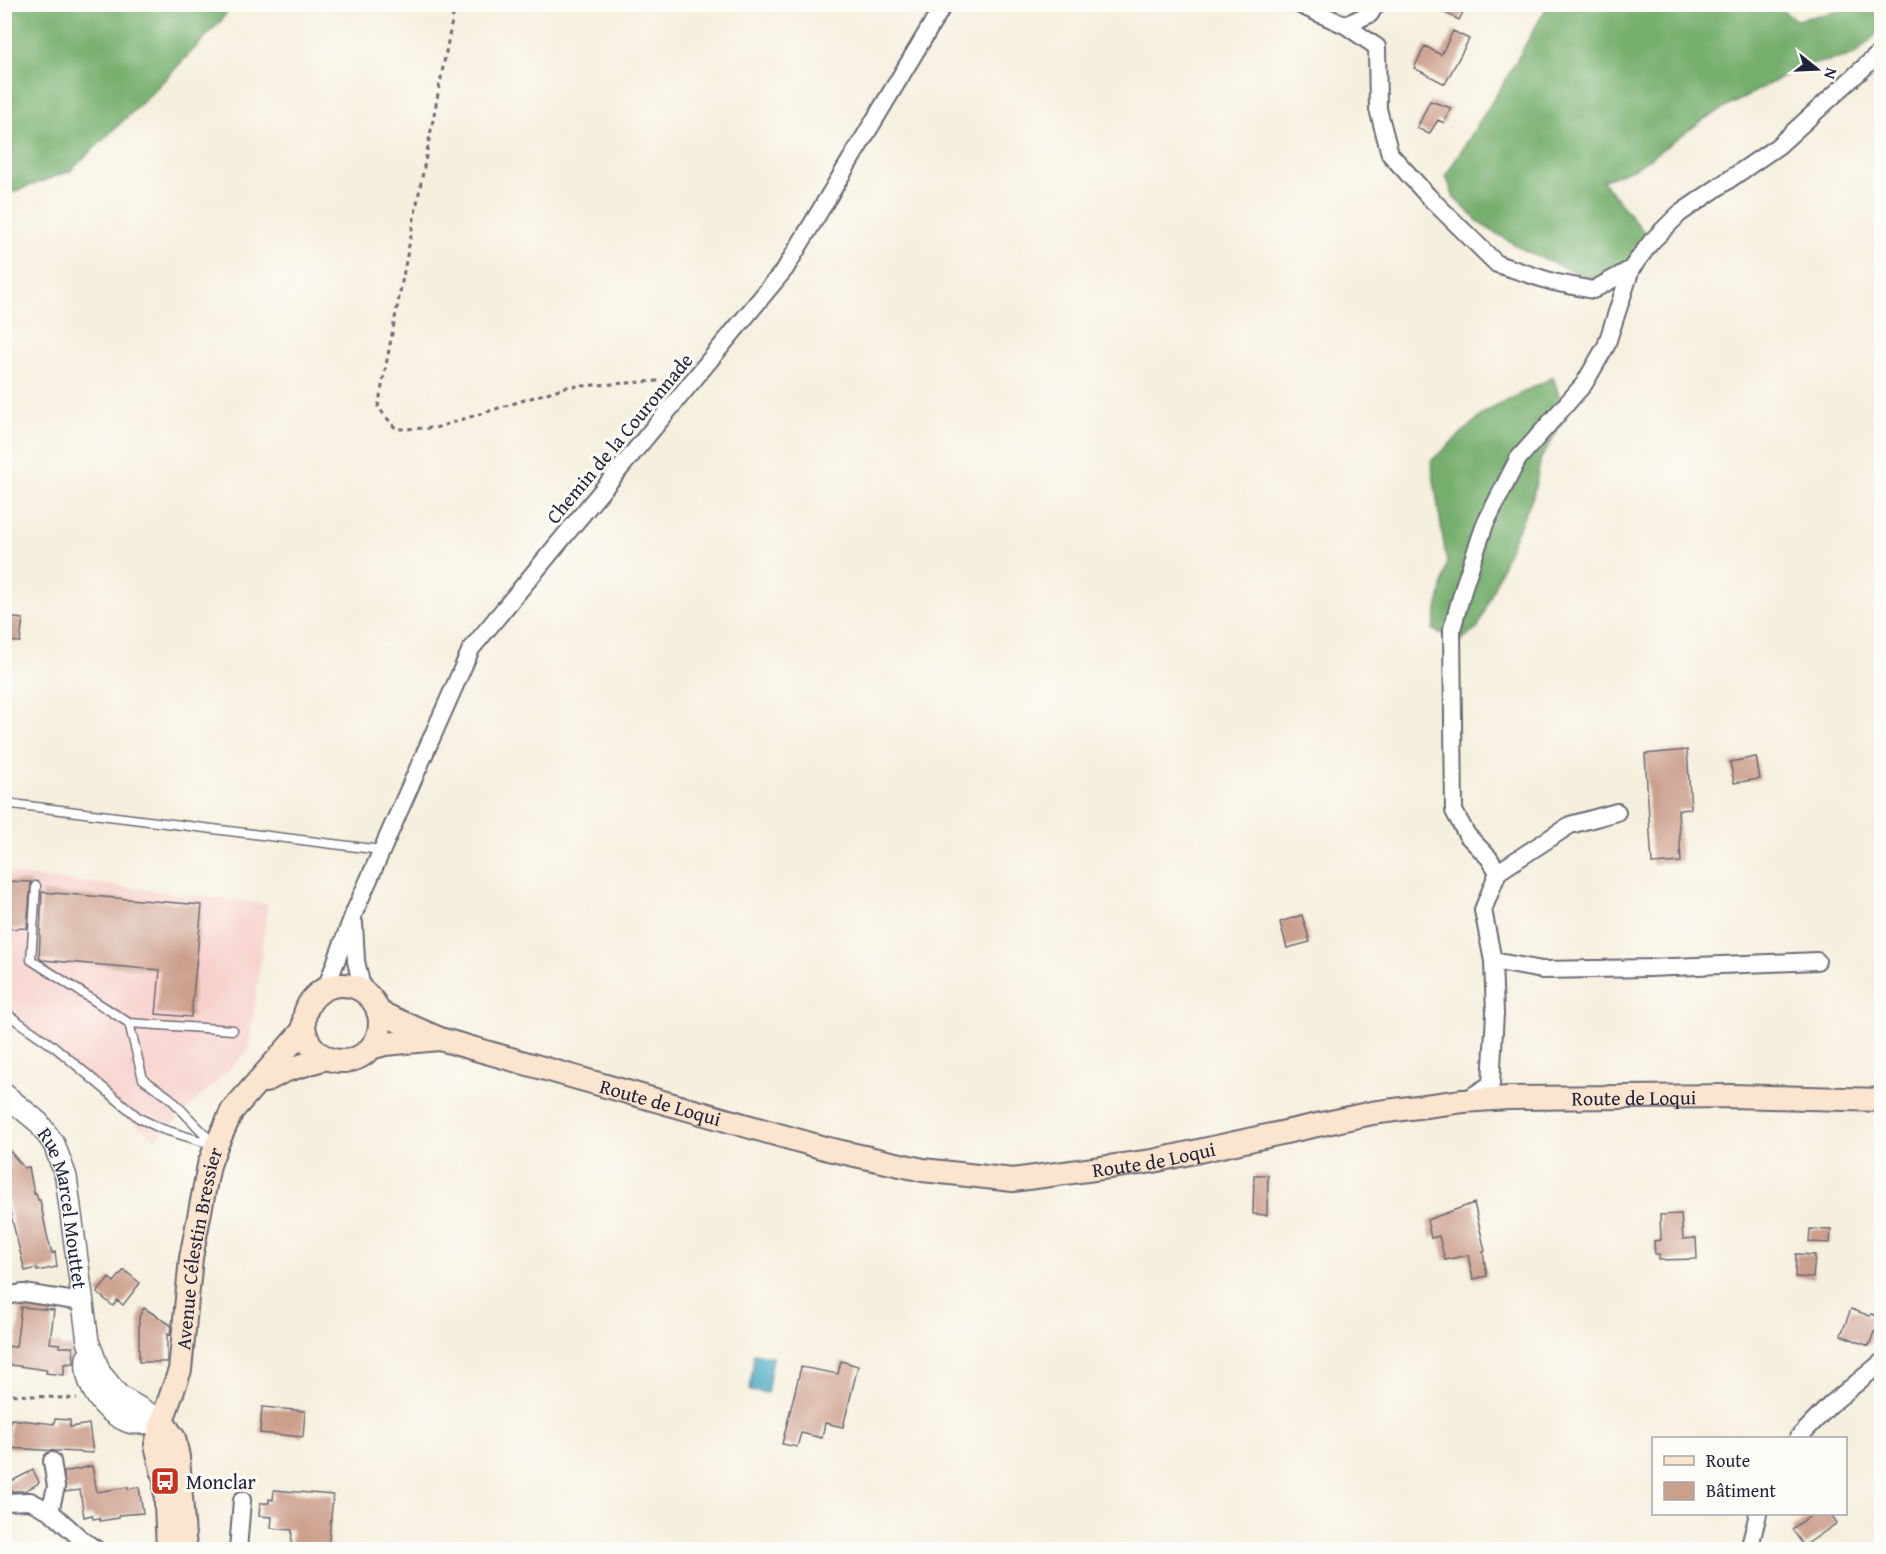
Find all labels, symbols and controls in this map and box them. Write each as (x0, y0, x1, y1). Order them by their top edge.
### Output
north arrow (1787, 39, 1847, 99)
text: N (1818, 65, 1844, 83)
street label: Chemin de la Couronnade (539, 346, 699, 530)
street label: Route de Loqui (597, 1071, 725, 1133)
street label: Route de Loqui (1571, 1082, 1697, 1112)
street label: Rue Marcel Mouttet (31, 1121, 95, 1291)
street label: Route de Loqui (1090, 1133, 1218, 1184)
street label: Avenue Célestin Bressier (168, 1143, 229, 1351)
legend (1652, 1437, 1847, 1515)
text: Route (1706, 1447, 1750, 1474)
bus stop icon: Monclar (149, 1465, 181, 1497)
place label: Monclar (186, 1467, 256, 1496)
text: Bâtiment (1706, 1477, 1776, 1504)

